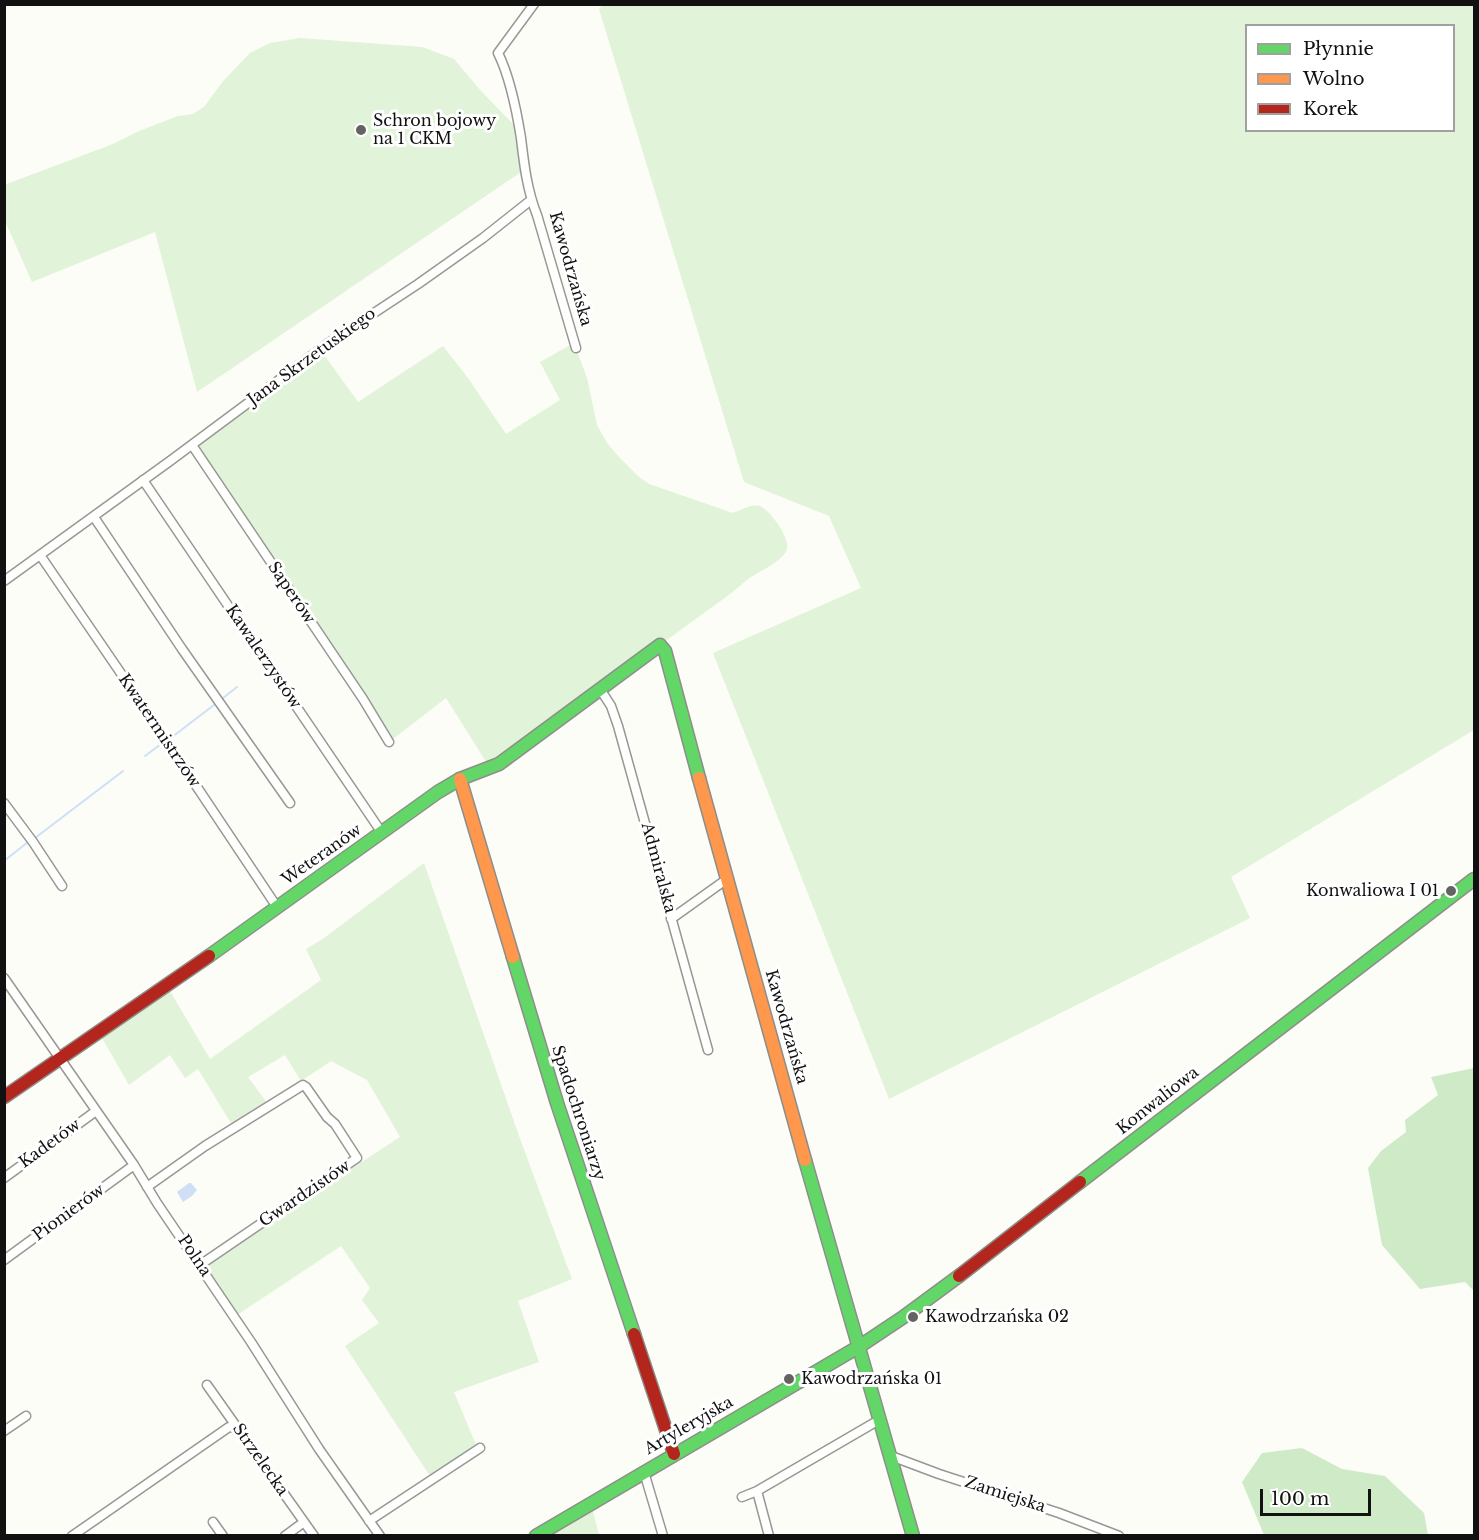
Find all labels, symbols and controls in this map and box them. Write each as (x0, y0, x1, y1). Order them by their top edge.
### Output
legend (1245, 24, 1455, 132)
text: Płynnie (1303, 38, 1374, 60)
text: Wolno (1303, 68, 1365, 90)
text: Korek (1303, 98, 1358, 120)
place label: Schron bojowy na 1 CKM (373, 111, 496, 149)
marker: Schron bojowy na 1 CKM (354, 123, 368, 137)
street label: Kawodrzańska (545, 210, 595, 328)
street label: Jana Skrzetuskiego (244, 304, 380, 410)
street label: Saperów (263, 558, 319, 628)
street label: Kawalerzystów (221, 601, 305, 713)
street label: Kwatermistrzów (114, 671, 204, 791)
street label: Weteranów (278, 820, 366, 890)
street label: Admiralska (637, 821, 679, 915)
place label: Konwaliowa I 01 (1306, 881, 1439, 901)
marker: Konwaliowa I 01 (1444, 884, 1458, 898)
street label: Kawodrzańska (761, 968, 811, 1086)
street label: Spadochroniarzy (547, 1043, 609, 1183)
street label: Konwaliowa (1113, 1063, 1203, 1139)
street label: Kadetów (16, 1115, 84, 1173)
street label: Gwardzistów (256, 1156, 354, 1232)
street label: Pionierów (29, 1181, 109, 1245)
street label: Polna (173, 1232, 215, 1280)
place label: Kawodrzańska 02 (925, 1307, 1069, 1327)
marker: Kawodrzańska 02 (906, 1310, 920, 1324)
place label: Kawodrzańska 01 (801, 1369, 942, 1389)
marker: Kawodrzańska 01 (782, 1372, 796, 1386)
street label: Artyleryjska (641, 1393, 737, 1459)
street label: Strzelecka (228, 1420, 292, 1500)
street label: Zamiejska (962, 1473, 1048, 1517)
scale bar (1263, 1477, 1374, 1515)
text: 100 m (1271, 1488, 1329, 1510)

